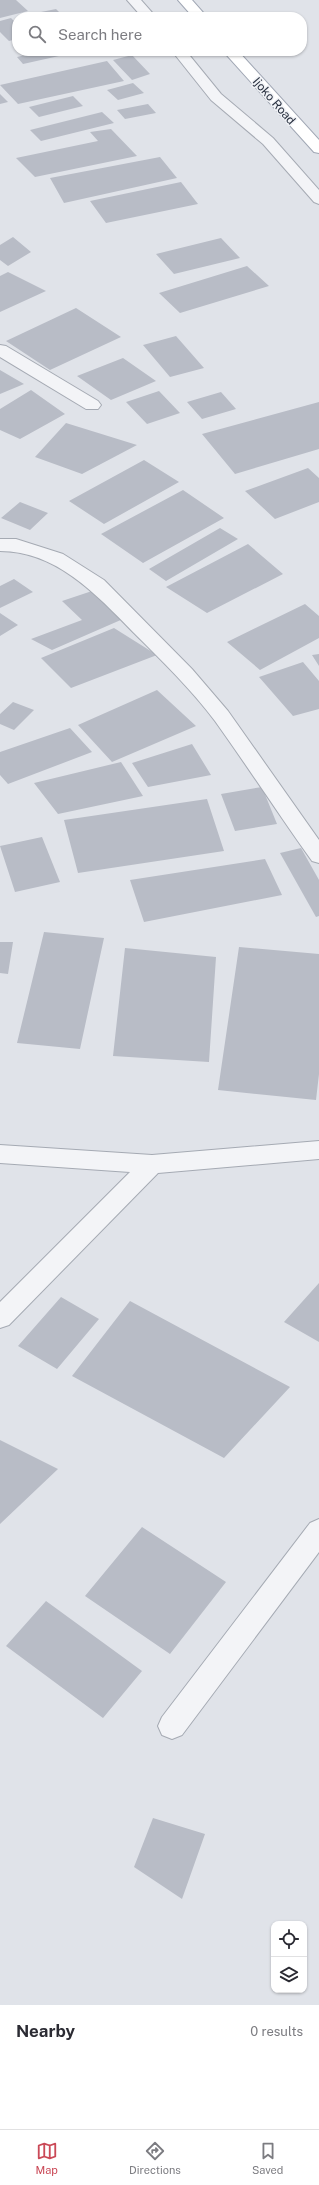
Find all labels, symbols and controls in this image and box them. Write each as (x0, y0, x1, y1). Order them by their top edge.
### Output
search box (12, 12, 307, 56)
icon: search (26, 23, 48, 45)
text: Search here (58, 26, 142, 43)
street label: Ijoko Road (250, 75, 298, 127)
map controls (271, 1921, 307, 1993)
button: locate (271, 1921, 307, 1957)
button: layers (271, 1957, 307, 1993)
text: Nearby (16, 2021, 75, 2041)
text: 0 results (250, 2024, 303, 2039)
tab: Map (36, 2140, 58, 2176)
tab: Directions (129, 2140, 181, 2176)
tab: Saved (252, 2140, 283, 2176)

